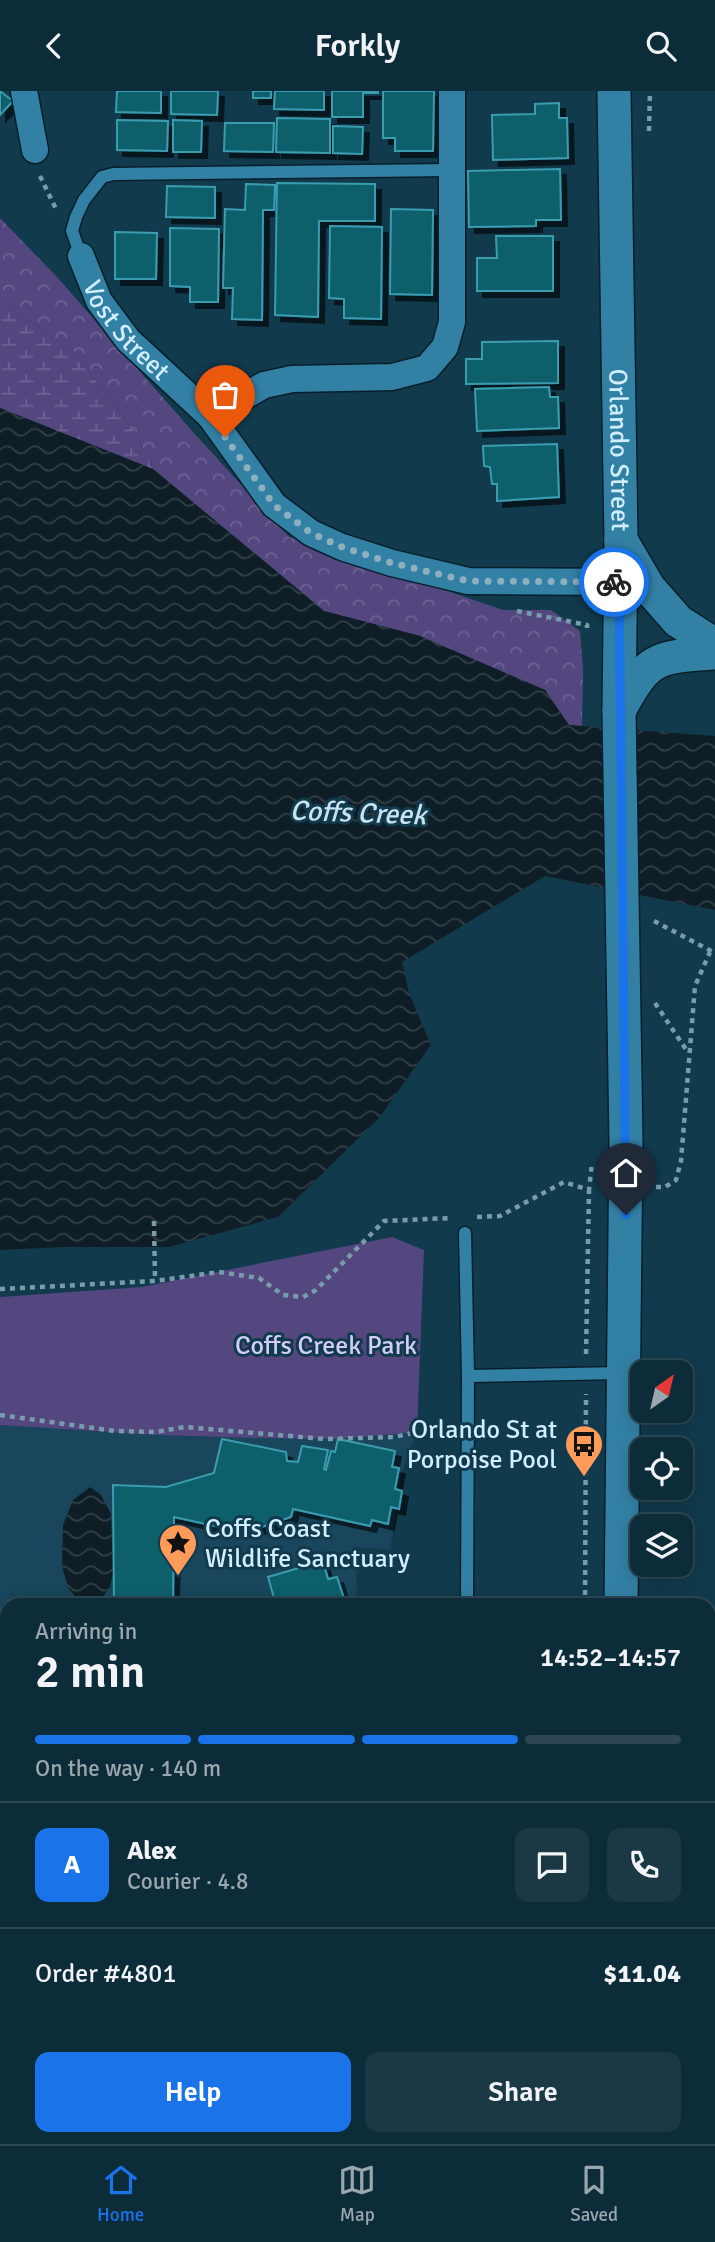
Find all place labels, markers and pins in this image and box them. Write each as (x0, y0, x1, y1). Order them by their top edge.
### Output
pin (195, 365, 255, 437)
pin (596, 1143, 656, 1215)
place label: Orlando St at Porpoise Pool (407, 1414, 557, 1476)
bus stop icon: Orlando St at Porpoise Pool (563, 1423, 605, 1478)
place label: Coffs Coast Wildlife Sanctuary (205, 1513, 410, 1575)
place icon: Coffs Coast Wildlife Sanctuary (157, 1522, 199, 1577)

